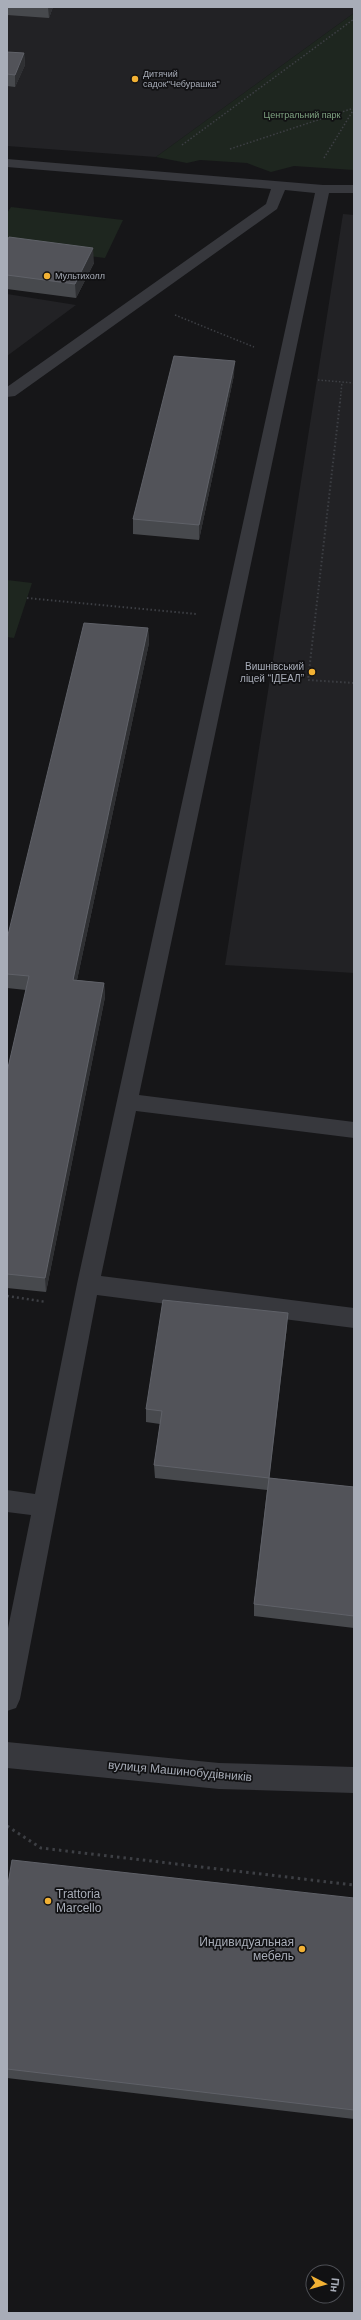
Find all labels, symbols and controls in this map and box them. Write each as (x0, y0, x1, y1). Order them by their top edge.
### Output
place label: Дитячий садок"Чебурашка" (143, 69, 220, 89)
marker: Дитячий садок"Чебурашка" (130, 74, 140, 84)
park label: Центральний парк (263, 110, 341, 120)
marker: Мультихолл (42, 271, 52, 281)
place label: Мультихолл (55, 271, 105, 281)
place label: Вишнівський ліцей “ІДЕАЛ” (240, 661, 304, 684)
marker: Вишнівський ліцей “ІДЕАЛ” (307, 667, 317, 677)
street label: вулиця Машинобудівників (107, 1758, 253, 1784)
place label: Trattoria Marcello (56, 1887, 102, 1915)
marker: Trattoria Marcello (43, 1896, 53, 1906)
place label: Индивидуальная мебель (199, 1935, 294, 1963)
marker: Индивидуальная мебель (297, 1944, 307, 1954)
north arrow (305, 2264, 345, 2304)
text: Пн (328, 2277, 342, 2293)

